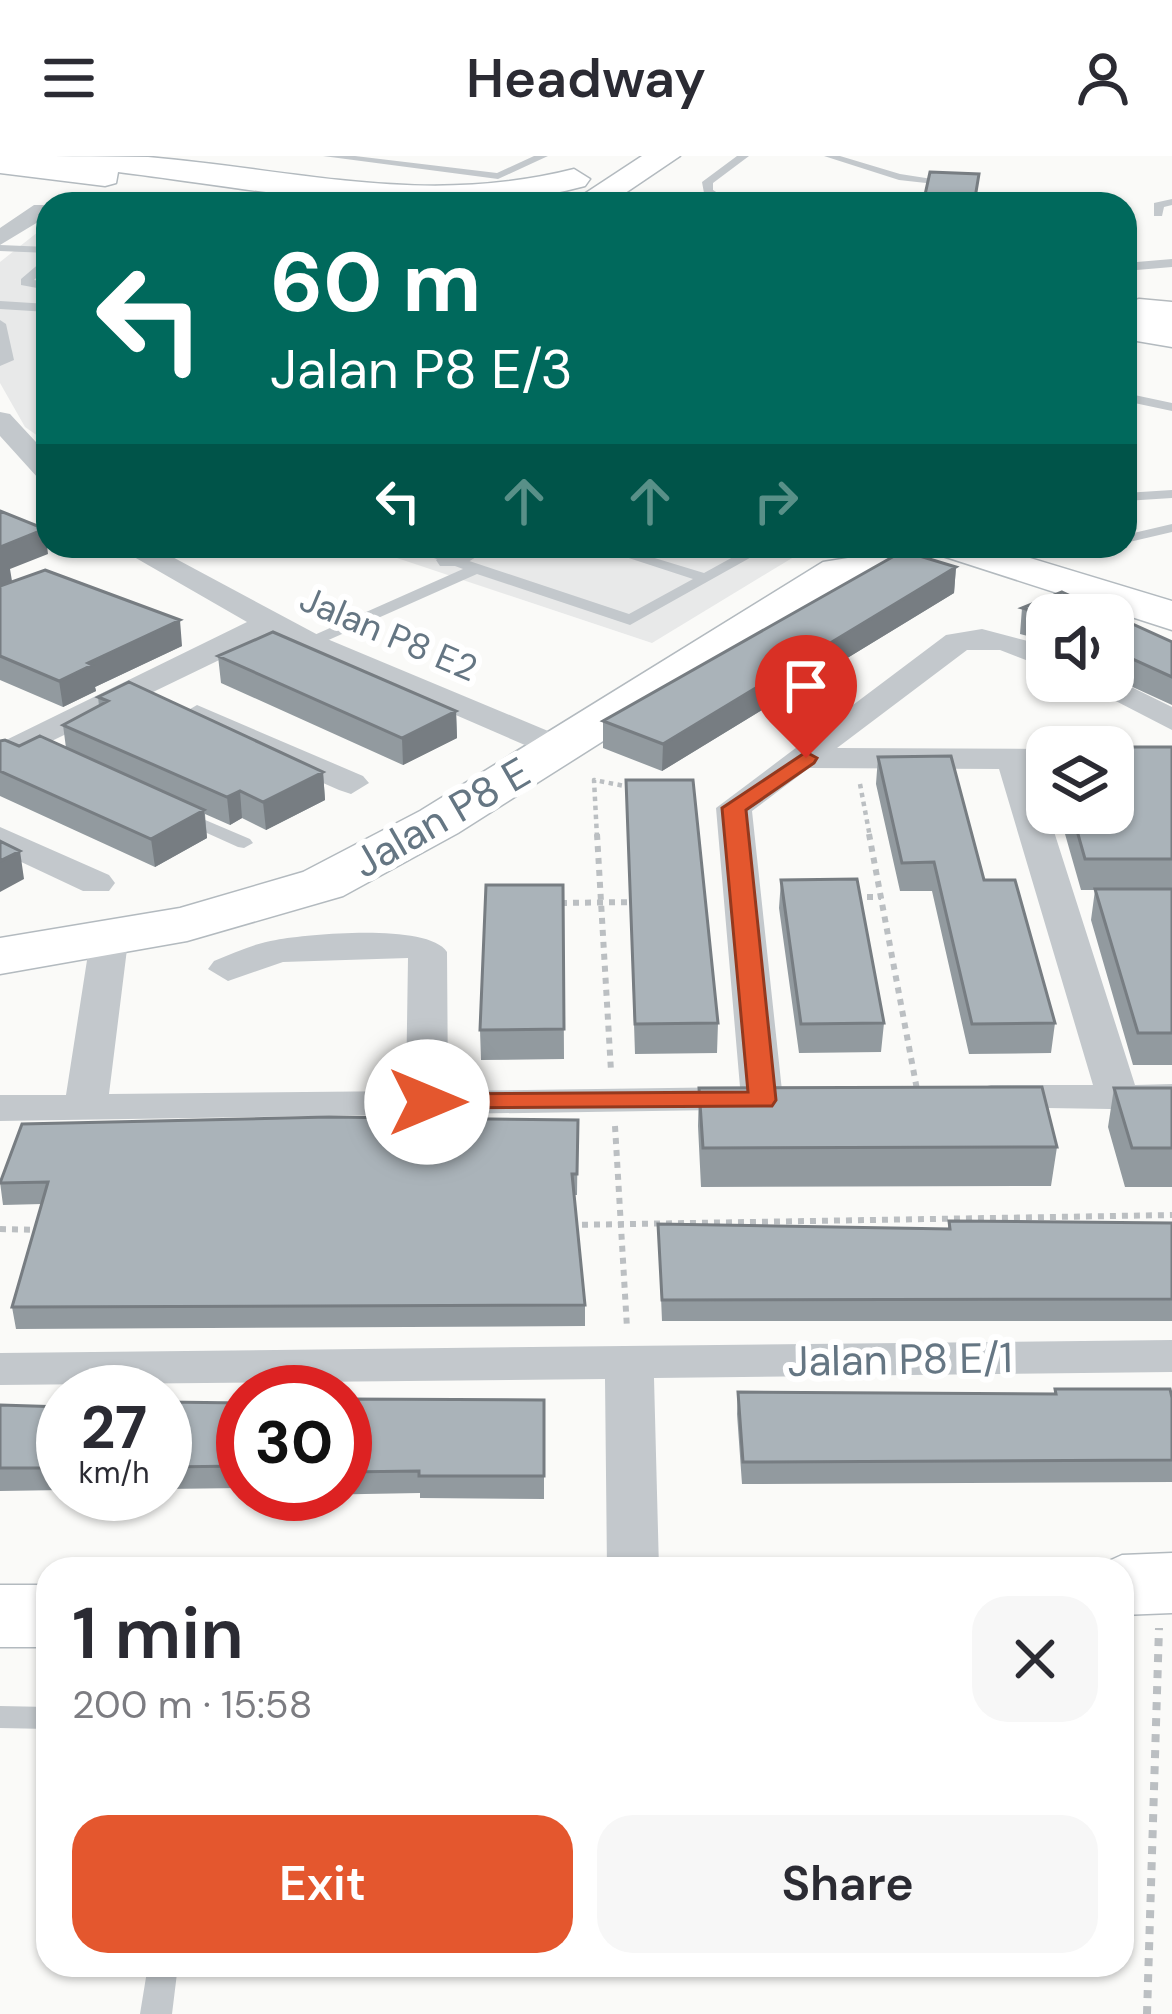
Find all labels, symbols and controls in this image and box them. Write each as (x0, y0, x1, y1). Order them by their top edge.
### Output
text: Headway (466, 43, 706, 114)
icon: menu (36, 45, 102, 111)
icon: person (1070, 45, 1136, 111)
text: 60 m (270, 228, 481, 337)
icon: left (72, 240, 228, 396)
text: Jalan P8 E/3 (270, 334, 573, 405)
icon: left (365, 468, 431, 534)
icon: ahead (491, 468, 557, 534)
icon: ahead (617, 468, 683, 534)
icon: right (743, 468, 809, 534)
street label: Jalan P8 E2 (293, 575, 485, 692)
map controls (1026, 594, 1134, 834)
button: sound (1026, 594, 1134, 702)
pin (755, 635, 857, 758)
icon: arrive (773, 653, 839, 719)
button: layers (1026, 726, 1134, 834)
street label: Jalan P8 E (343, 745, 540, 890)
position arrow (364, 1039, 490, 1165)
street label: Jalan P8 E/1 (787, 1330, 1013, 1389)
speed limit sign: 30 (216, 1365, 372, 1521)
text: 27 (81, 1388, 147, 1467)
text: km/h (79, 1453, 149, 1492)
text: 1 min (72, 1587, 244, 1680)
button: close (972, 1596, 1098, 1722)
text: 200 m · 15:58 (72, 1679, 312, 1730)
button: Exit (72, 1815, 573, 1953)
button: Share (597, 1815, 1098, 1953)

